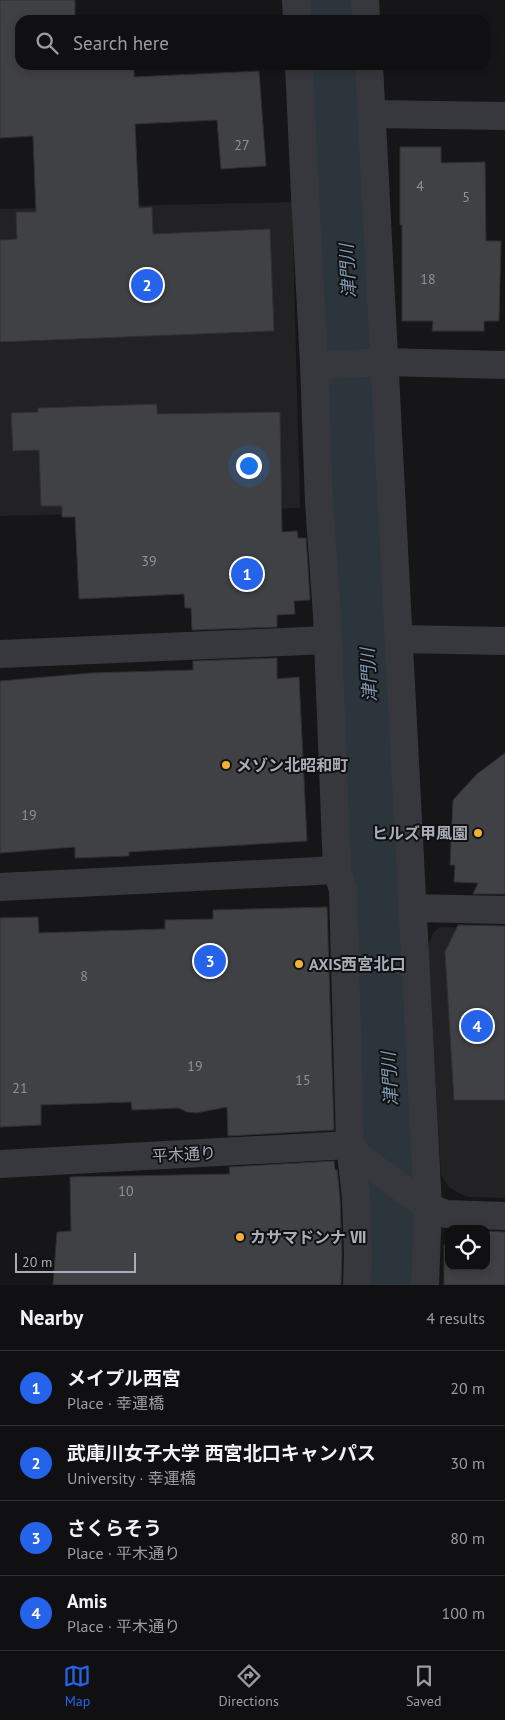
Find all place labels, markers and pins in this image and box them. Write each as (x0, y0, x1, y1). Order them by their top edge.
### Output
pin: 2 (131, 266, 163, 304)
pin: 1 (231, 555, 263, 593)
place label: メゾン北昭和町 (236, 755, 348, 775)
marker: メゾン北昭和町 (220, 759, 232, 771)
place label: ヒルズ甲風園 (372, 823, 468, 843)
marker: ヒルズ甲風園 (472, 827, 484, 839)
pin: 3 (194, 942, 226, 980)
place label: AXIS西宮北口 (309, 954, 405, 974)
marker: AXIS西宮北口 (293, 958, 305, 970)
pin: 4 (461, 1007, 493, 1045)
place label: カサマドンナ Ⅶ (250, 1227, 366, 1247)
marker: カサマドンナ Ⅶ (234, 1231, 246, 1243)

